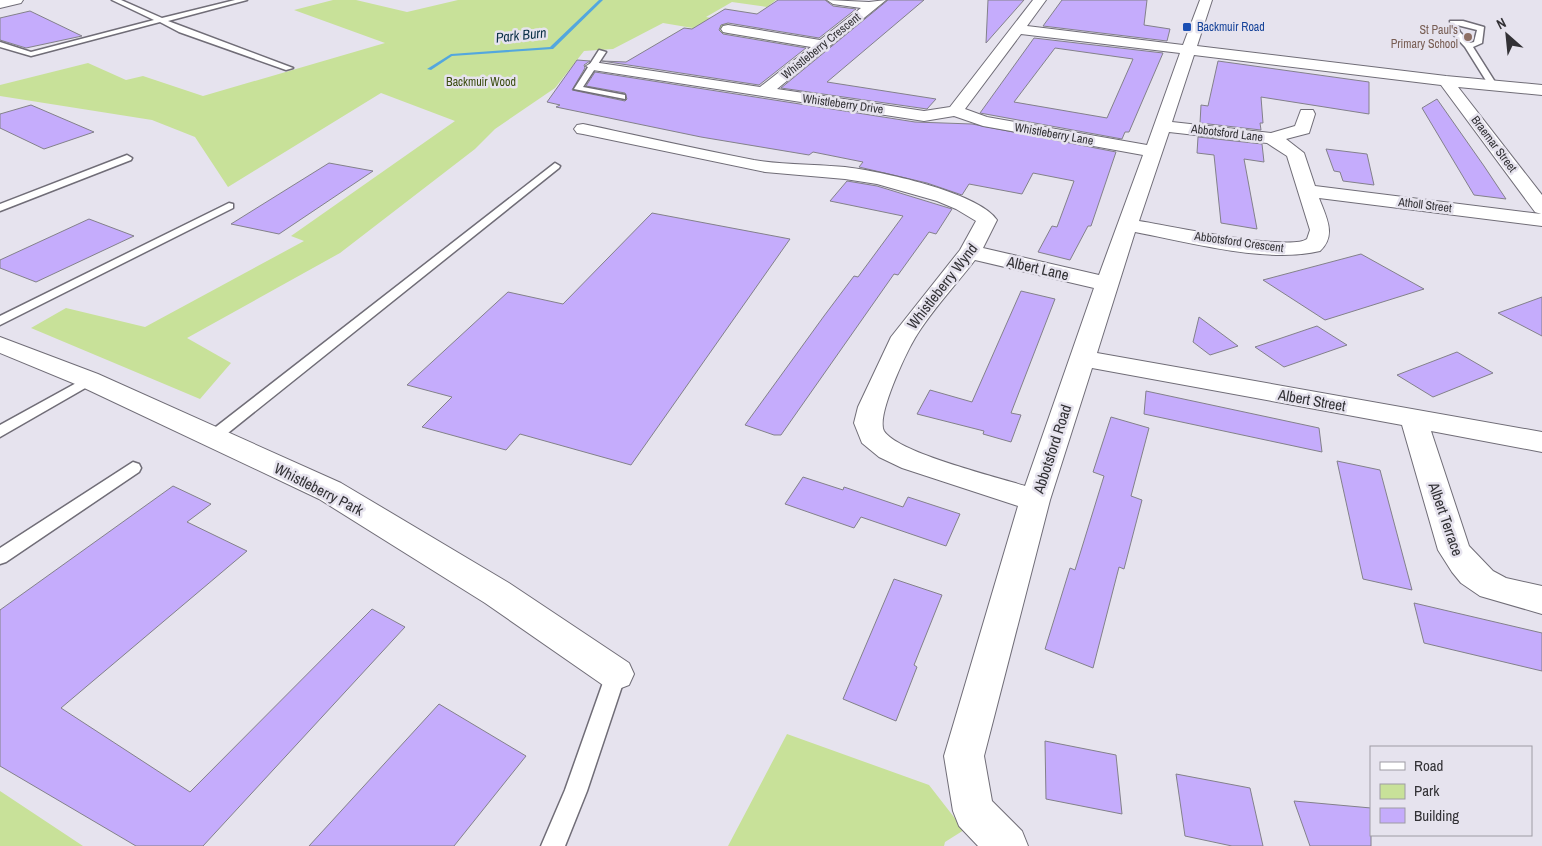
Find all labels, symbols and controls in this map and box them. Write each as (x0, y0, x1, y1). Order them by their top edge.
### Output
street label: Whistleberry Crescent (778, 9, 864, 83)
north arrow (1482, 10, 1532, 60)
text: N (1493, 14, 1509, 33)
place label: Backmuir Road (1197, 19, 1265, 35)
marker: Backmuir Road (1181, 21, 1193, 33)
place label: St Paul's Primary School (1391, 22, 1458, 52)
water label: Park Burn (495, 23, 547, 47)
marker: St Paul's Primary School (1462, 31, 1474, 43)
park label: Backmuir Wood (446, 74, 516, 90)
street label: Whistleberry Drive (802, 90, 884, 118)
street label: Braemar Street (1468, 113, 1521, 176)
street label: Whistleberry Lane (1013, 119, 1095, 149)
street label: Abbotsford Lane (1189, 121, 1264, 145)
street label: Atholl Street (1396, 194, 1453, 216)
street label: Abbotsford Crescent (1192, 228, 1285, 256)
street label: Whistleberry Wynd (902, 239, 982, 333)
street label: Albert Lane (1004, 250, 1071, 285)
street label: Albert Street (1276, 384, 1348, 416)
street label: Abbotsford Road (1027, 402, 1076, 497)
street label: Whistleberry Park (271, 457, 368, 521)
street label: Albert Terrace (1423, 479, 1468, 559)
legend (1370, 746, 1532, 836)
text: Road (1414, 755, 1443, 776)
text: Park (1414, 780, 1440, 801)
text: Building (1414, 805, 1459, 826)

